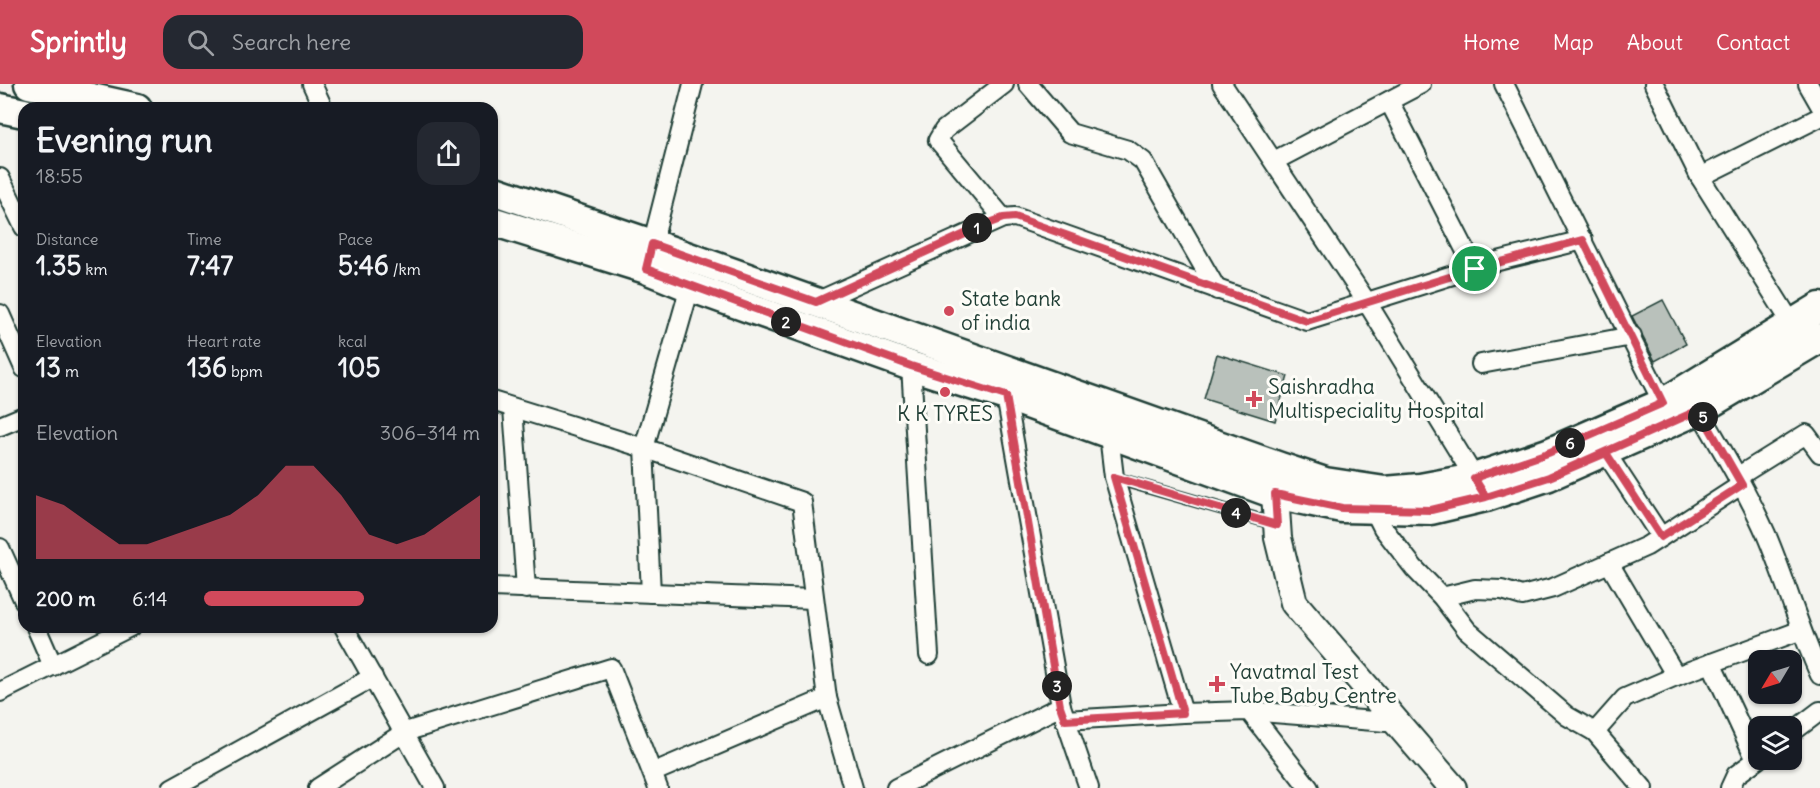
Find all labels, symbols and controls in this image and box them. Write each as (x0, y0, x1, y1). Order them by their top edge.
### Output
search box (163, 15, 583, 69)
text: Sprintly (30, 24, 127, 60)
icon: search (184, 26, 217, 59)
text: Search here (232, 28, 351, 56)
text: Home (1463, 29, 1520, 56)
text: Map (1553, 29, 1594, 56)
text: About (1627, 29, 1683, 56)
text: Contact (1716, 29, 1790, 56)
text: Evening run (36, 119, 212, 161)
button: share (417, 122, 480, 185)
text: 18:55 (36, 163, 83, 188)
pin: 1 (962, 213, 992, 243)
text: 1 (974, 218, 980, 238)
text: Distance (36, 229, 98, 249)
text: Time (187, 229, 222, 249)
text: Pace (338, 229, 373, 249)
pin (1449, 243, 1500, 294)
text: 1.35 (36, 249, 81, 282)
text: 7:47 (187, 249, 233, 282)
text: 5:46 (338, 249, 389, 282)
icon: arrive (1458, 252, 1491, 285)
text: km (81, 259, 107, 279)
text: /km (389, 259, 421, 279)
place label: State bank of india (961, 285, 1061, 336)
marker: State bank of india (942, 304, 956, 318)
pin: 2 (771, 307, 801, 337)
text: 2 (782, 312, 790, 332)
text: Elevation (36, 331, 102, 351)
text: Heart rate (187, 331, 261, 351)
text: kcal (338, 331, 367, 351)
text: 13 (36, 351, 61, 384)
text: 136 (187, 351, 227, 384)
text: 105 (338, 351, 380, 384)
text: m (61, 361, 79, 381)
text: bpm (227, 361, 263, 381)
place label: Saishradha Multispeciality Hospital (1268, 373, 1484, 424)
marker: K K TYRES (938, 385, 952, 399)
marker: Saishradha Multispeciality Hospital (1245, 390, 1263, 408)
place label: K K TYRES (897, 400, 993, 427)
pin: 5 (1688, 402, 1718, 432)
text: 5 (1698, 407, 1708, 427)
text: Elevation (36, 420, 118, 445)
text: 306–314 m (380, 420, 480, 445)
pin: 6 (1555, 428, 1585, 458)
text: 6 (1565, 433, 1575, 453)
pin: 4 (1221, 498, 1251, 528)
text: 4 (1231, 503, 1241, 523)
text: 200 m (36, 586, 96, 611)
text: 6:14 (132, 586, 168, 611)
north arrow (1748, 650, 1802, 704)
map controls (1748, 650, 1802, 770)
place label: Yavatmal Test Tube Baby Centre (1230, 658, 1397, 709)
pin: 3 (1042, 671, 1072, 701)
marker: Yavatmal Test Tube Baby Centre (1208, 675, 1226, 693)
text: 3 (1052, 676, 1062, 696)
button: layers (1748, 716, 1802, 770)

